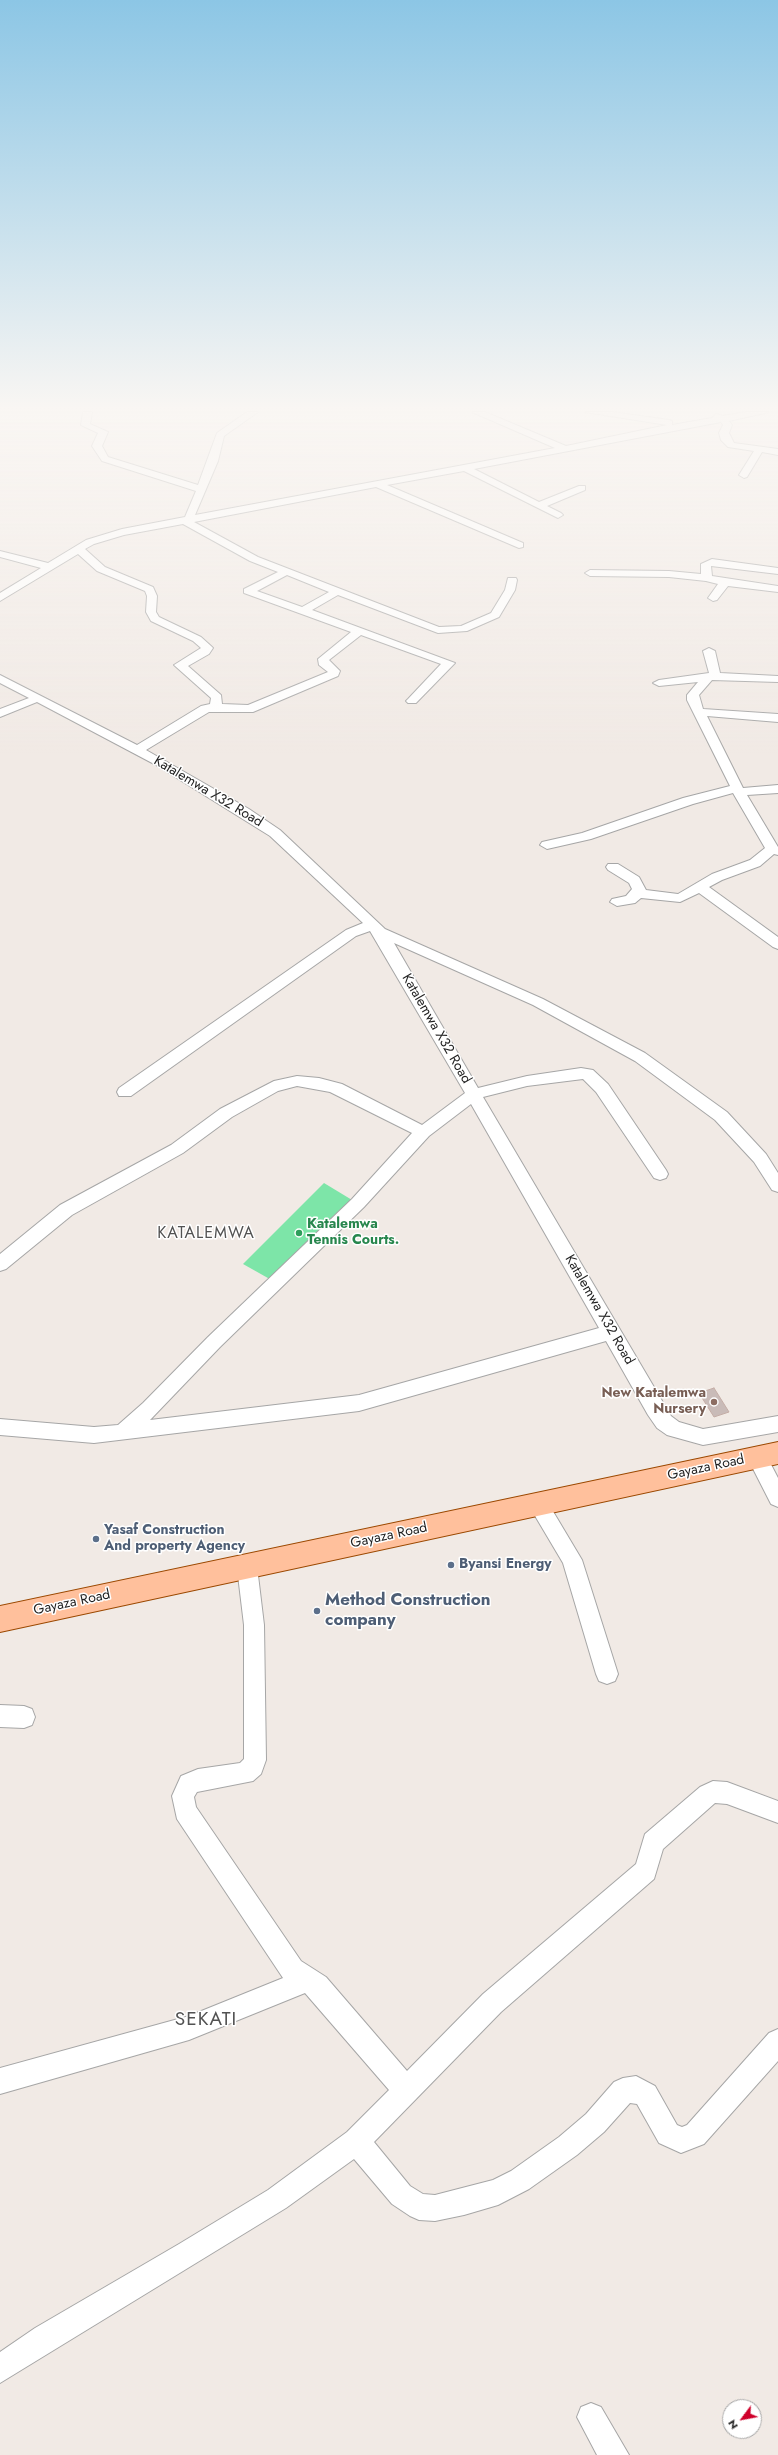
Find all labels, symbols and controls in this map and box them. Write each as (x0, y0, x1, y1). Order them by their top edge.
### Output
street label: Katalemwa X32 Road (150, 753, 266, 831)
street label: Katalemwa X32 Road (398, 971, 474, 1087)
place label: Katalemwa Tennis Courts. (307, 1217, 399, 1250)
district label: KATALEMWA (157, 1224, 255, 1244)
marker: Katalemwa Tennis Courts. (294, 1228, 304, 1238)
street label: Katalemwa X32 Road (561, 1252, 637, 1368)
place label: New Katalemwa Nursery (601, 1386, 706, 1418)
marker: New Katalemwa Nursery (709, 1397, 719, 1407)
street label: Gayaza Road (666, 1452, 746, 1484)
street label: Gayaza Road (349, 1520, 429, 1552)
place label: Yasaf Construction And property Agency (104, 1523, 245, 1556)
marker: Yasaf Construction And property Agency (91, 1534, 101, 1544)
place label: Byansi Energy (459, 1557, 552, 1573)
marker: Byansi Energy (446, 1560, 456, 1570)
street label: Gayaza Road (32, 1587, 112, 1619)
place label: Method Construction company (325, 1591, 491, 1631)
marker: Method Construction company (312, 1606, 322, 1616)
district label: SEKATI (175, 2009, 237, 2031)
north arrow (722, 2399, 762, 2439)
text: N (724, 2417, 742, 2433)

